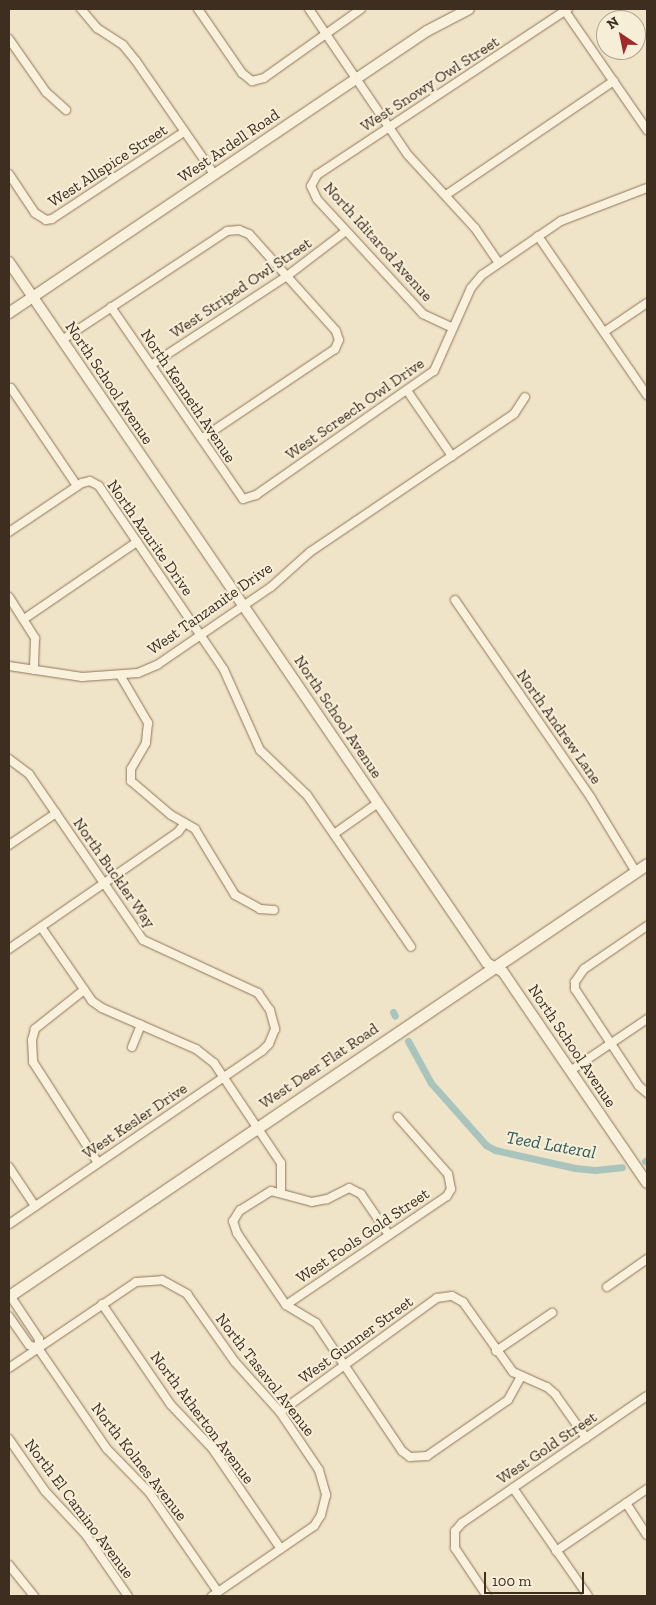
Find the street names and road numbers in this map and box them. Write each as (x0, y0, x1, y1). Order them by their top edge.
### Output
street label: West Snowy Owl Street (357, 32, 503, 136)
street label: West Ardell Road (175, 105, 283, 187)
street label: West Allspice Street (45, 120, 171, 212)
street label: North Iditarod Avenue (319, 178, 437, 306)
street label: West Striped Owl Street (167, 233, 315, 343)
street label: North School Avenue (61, 318, 157, 448)
street label: North Kenneth Avenue (136, 325, 240, 467)
street label: West Screech Owl Drive (282, 354, 428, 464)
street label: North Azurite Drive (103, 476, 197, 600)
street label: West Tanzanite Drive (144, 559, 276, 659)
street label: North School Avenue (290, 652, 386, 782)
street label: North Andrew Lane (512, 666, 606, 788)
street label: North Buckler Way (69, 814, 159, 932)
street label: North School Avenue (524, 981, 620, 1111)
street label: West Deer Flat Road (256, 1019, 382, 1113)
street label: West Kesler Drive (79, 1079, 191, 1163)
street label: West Fools Gold Street (293, 1184, 433, 1288)
street label: West Gunner Street (295, 1292, 417, 1388)
street label: North Tasavol Avenue (211, 1310, 319, 1440)
street label: North Atherton Avenue (146, 1348, 258, 1488)
street label: North Kolnes Avenue (87, 1399, 191, 1525)
street label: West Gold Street (493, 1407, 601, 1489)
street label: North El Camino Avenue (20, 1435, 138, 1583)

